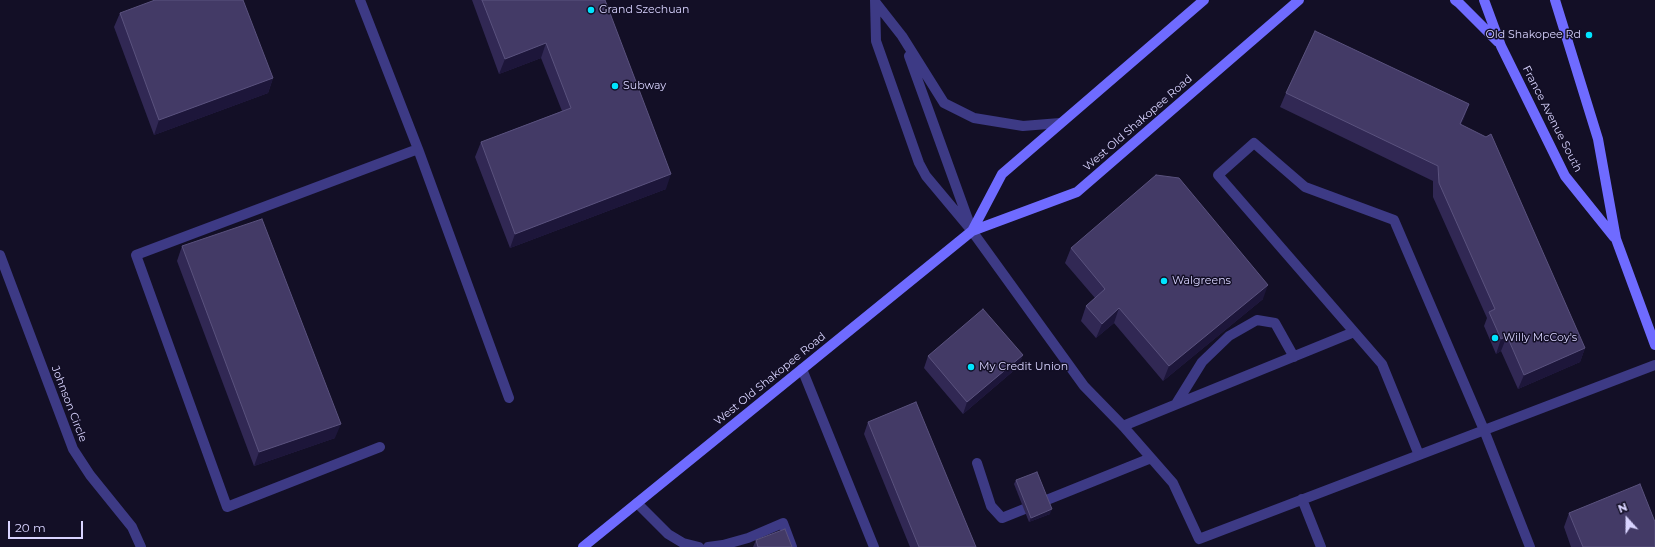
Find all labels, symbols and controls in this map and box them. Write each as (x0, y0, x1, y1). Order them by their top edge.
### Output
place label: Grand Szechuan (599, 3, 690, 17)
marker: Grand Szechuan (586, 5, 596, 15)
place label: Old Shakopee Rd (1485, 28, 1581, 42)
marker: Old Shakopee Rd (1584, 30, 1594, 40)
street label: France Avenue South (1519, 64, 1585, 174)
street label: West Old Shakopee Road (1081, 72, 1195, 174)
place label: Subway (623, 79, 666, 93)
marker: Subway (610, 81, 620, 91)
place label: Walgreens (1172, 274, 1231, 288)
marker: Walgreens (1159, 276, 1169, 286)
street label: West Old Shakopee Road (712, 330, 828, 428)
place label: Willy McCoy's (1503, 331, 1577, 345)
marker: Willy McCoy's (1490, 333, 1500, 343)
place label: My Credit Union (979, 360, 1068, 374)
marker: My Credit Union (966, 362, 976, 372)
street label: Johnson Circle (48, 364, 90, 444)
north arrow (1607, 499, 1647, 539)
text: N (1616, 500, 1629, 516)
scale bar (10, 513, 85, 539)
text: 20 m (15, 520, 46, 535)

